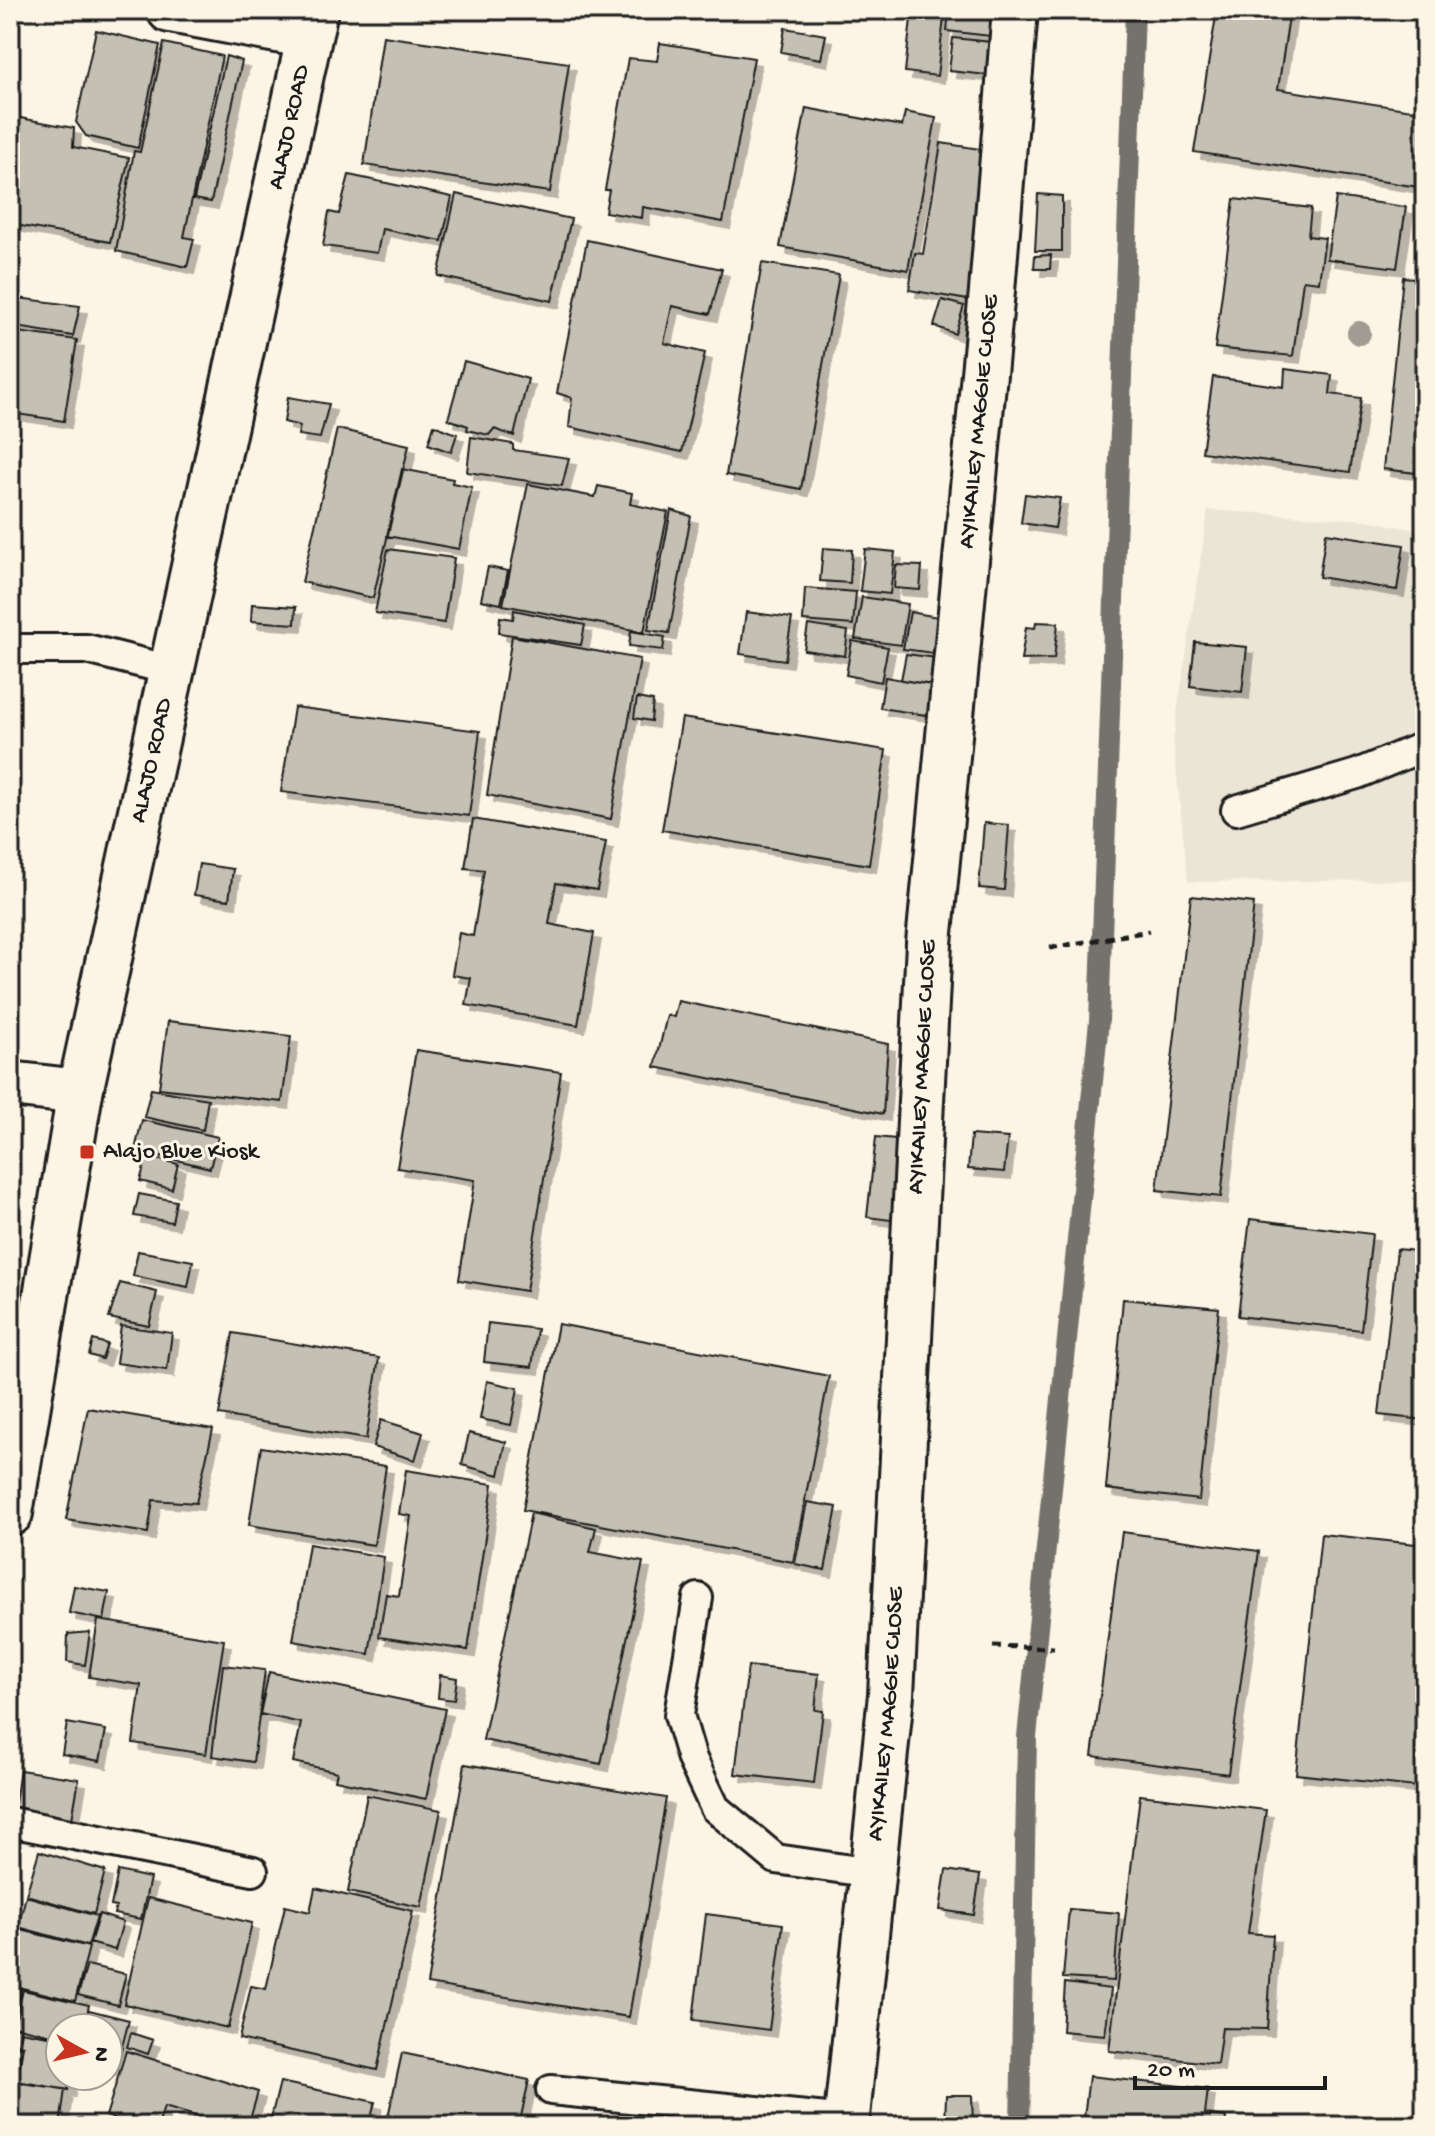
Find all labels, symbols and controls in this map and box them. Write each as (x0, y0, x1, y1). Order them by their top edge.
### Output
street label: ALAJO ROAD (262, 62, 317, 192)
street label: AYIKAILEY MAGGIE CLOSE (953, 293, 1006, 550)
street label: ALAJO ROAD (124, 695, 180, 826)
street label: AYIKAILEY MAGGIE CLOSE (902, 938, 944, 1195)
place label: Alajo Blue Kiosk (103, 1138, 260, 1167)
marker: Alajo Blue Kiosk (78, 1143, 96, 1161)
street label: AYIKAILEY MAGGIE CLOSE (861, 1585, 911, 1842)
north arrow (44, 2012, 124, 2092)
scale bar (1135, 2040, 1325, 2090)
text: N (86, 2045, 114, 2063)
text: 20 m (1147, 2057, 1195, 2086)

